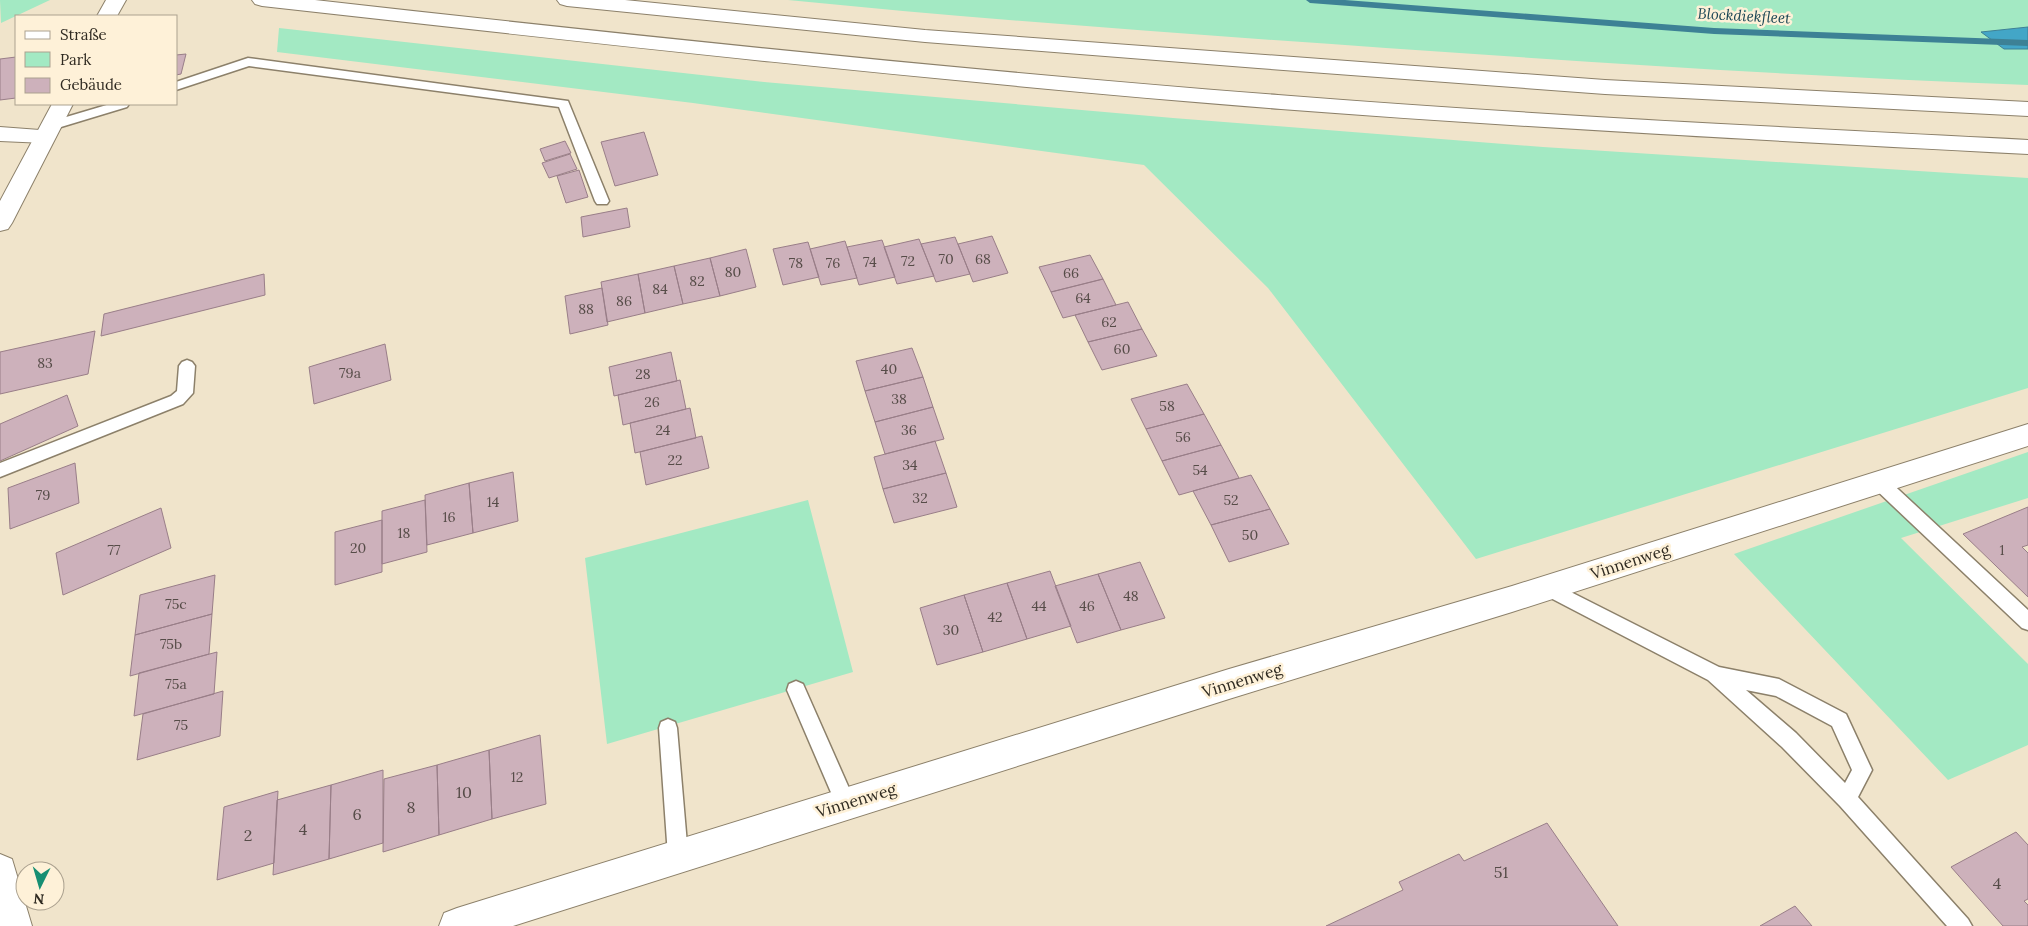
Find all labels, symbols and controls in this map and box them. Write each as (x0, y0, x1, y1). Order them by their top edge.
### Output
water label: Blockdiekfleet (1697, 4, 1792, 27)
legend (15, 15, 178, 105)
text: Straße (60, 25, 107, 44)
text: Park (60, 50, 91, 69)
text: Gebäude (60, 75, 122, 94)
house number: 70 (938, 250, 954, 268)
house number: 68 (975, 250, 991, 268)
house number: 72 (901, 252, 915, 270)
house number: 74 (863, 253, 877, 271)
house number: 78 (789, 254, 803, 272)
house number: 76 (826, 254, 840, 272)
house number: 80 (725, 263, 741, 281)
house number: 66 (1063, 264, 1079, 282)
house number: 82 (689, 272, 705, 290)
house number: 84 (652, 280, 668, 298)
house number: 64 (1075, 289, 1091, 307)
house number: 86 (616, 292, 632, 310)
house number: 88 (578, 300, 594, 318)
house number: 62 (1101, 313, 1117, 331)
house number: 60 (1114, 340, 1130, 358)
house number: 83 (37, 354, 53, 372)
house number: 40 (881, 360, 897, 378)
house number: 79a (339, 364, 361, 382)
house number: 28 (635, 365, 651, 383)
house number: 38 (891, 390, 907, 408)
house number: 26 (644, 393, 660, 411)
house number: 58 (1159, 397, 1175, 415)
house number: 24 (656, 421, 671, 439)
house number: 36 (901, 421, 917, 439)
house number: 56 (1175, 428, 1191, 446)
house number: 22 (667, 451, 683, 469)
house number: 34 (902, 456, 918, 474)
house number: 54 (1192, 461, 1208, 479)
house number: 79 (36, 486, 50, 504)
house number: 32 (912, 489, 928, 507)
house number: 52 (1223, 491, 1239, 509)
house number: 14 (487, 493, 500, 511)
house number: 16 (442, 508, 456, 526)
house number: 18 (398, 524, 411, 542)
house number: 50 (1242, 526, 1258, 544)
street label: Vinnenweg (1587, 538, 1673, 584)
house number: 20 (350, 539, 366, 557)
house number: 77 (108, 541, 121, 559)
house number: 1 (1999, 541, 2005, 559)
house number: 48 (1123, 587, 1139, 605)
house number: 75c (165, 595, 187, 613)
house number: 44 (1031, 597, 1047, 615)
house number: 46 (1079, 597, 1095, 615)
house number: 42 (987, 608, 1003, 626)
house number: 30 (943, 621, 959, 639)
house number: 75b (160, 635, 182, 653)
street label: Vinnenweg (1199, 658, 1285, 702)
house number: 75a (165, 675, 187, 693)
house number: 75 (174, 716, 188, 734)
house number: 12 (511, 768, 523, 786)
street label: Vinnenweg (813, 778, 899, 822)
house number: 10 (456, 782, 472, 802)
house number: 8 (407, 797, 416, 817)
house number: 6 (352, 804, 362, 824)
house number: 4 (299, 819, 308, 839)
house number: 2 (244, 825, 252, 845)
north arrow (15, 861, 65, 911)
house number: 51 (1494, 862, 1508, 882)
house number: 4 (1993, 873, 2002, 893)
text: N (33, 889, 45, 908)

